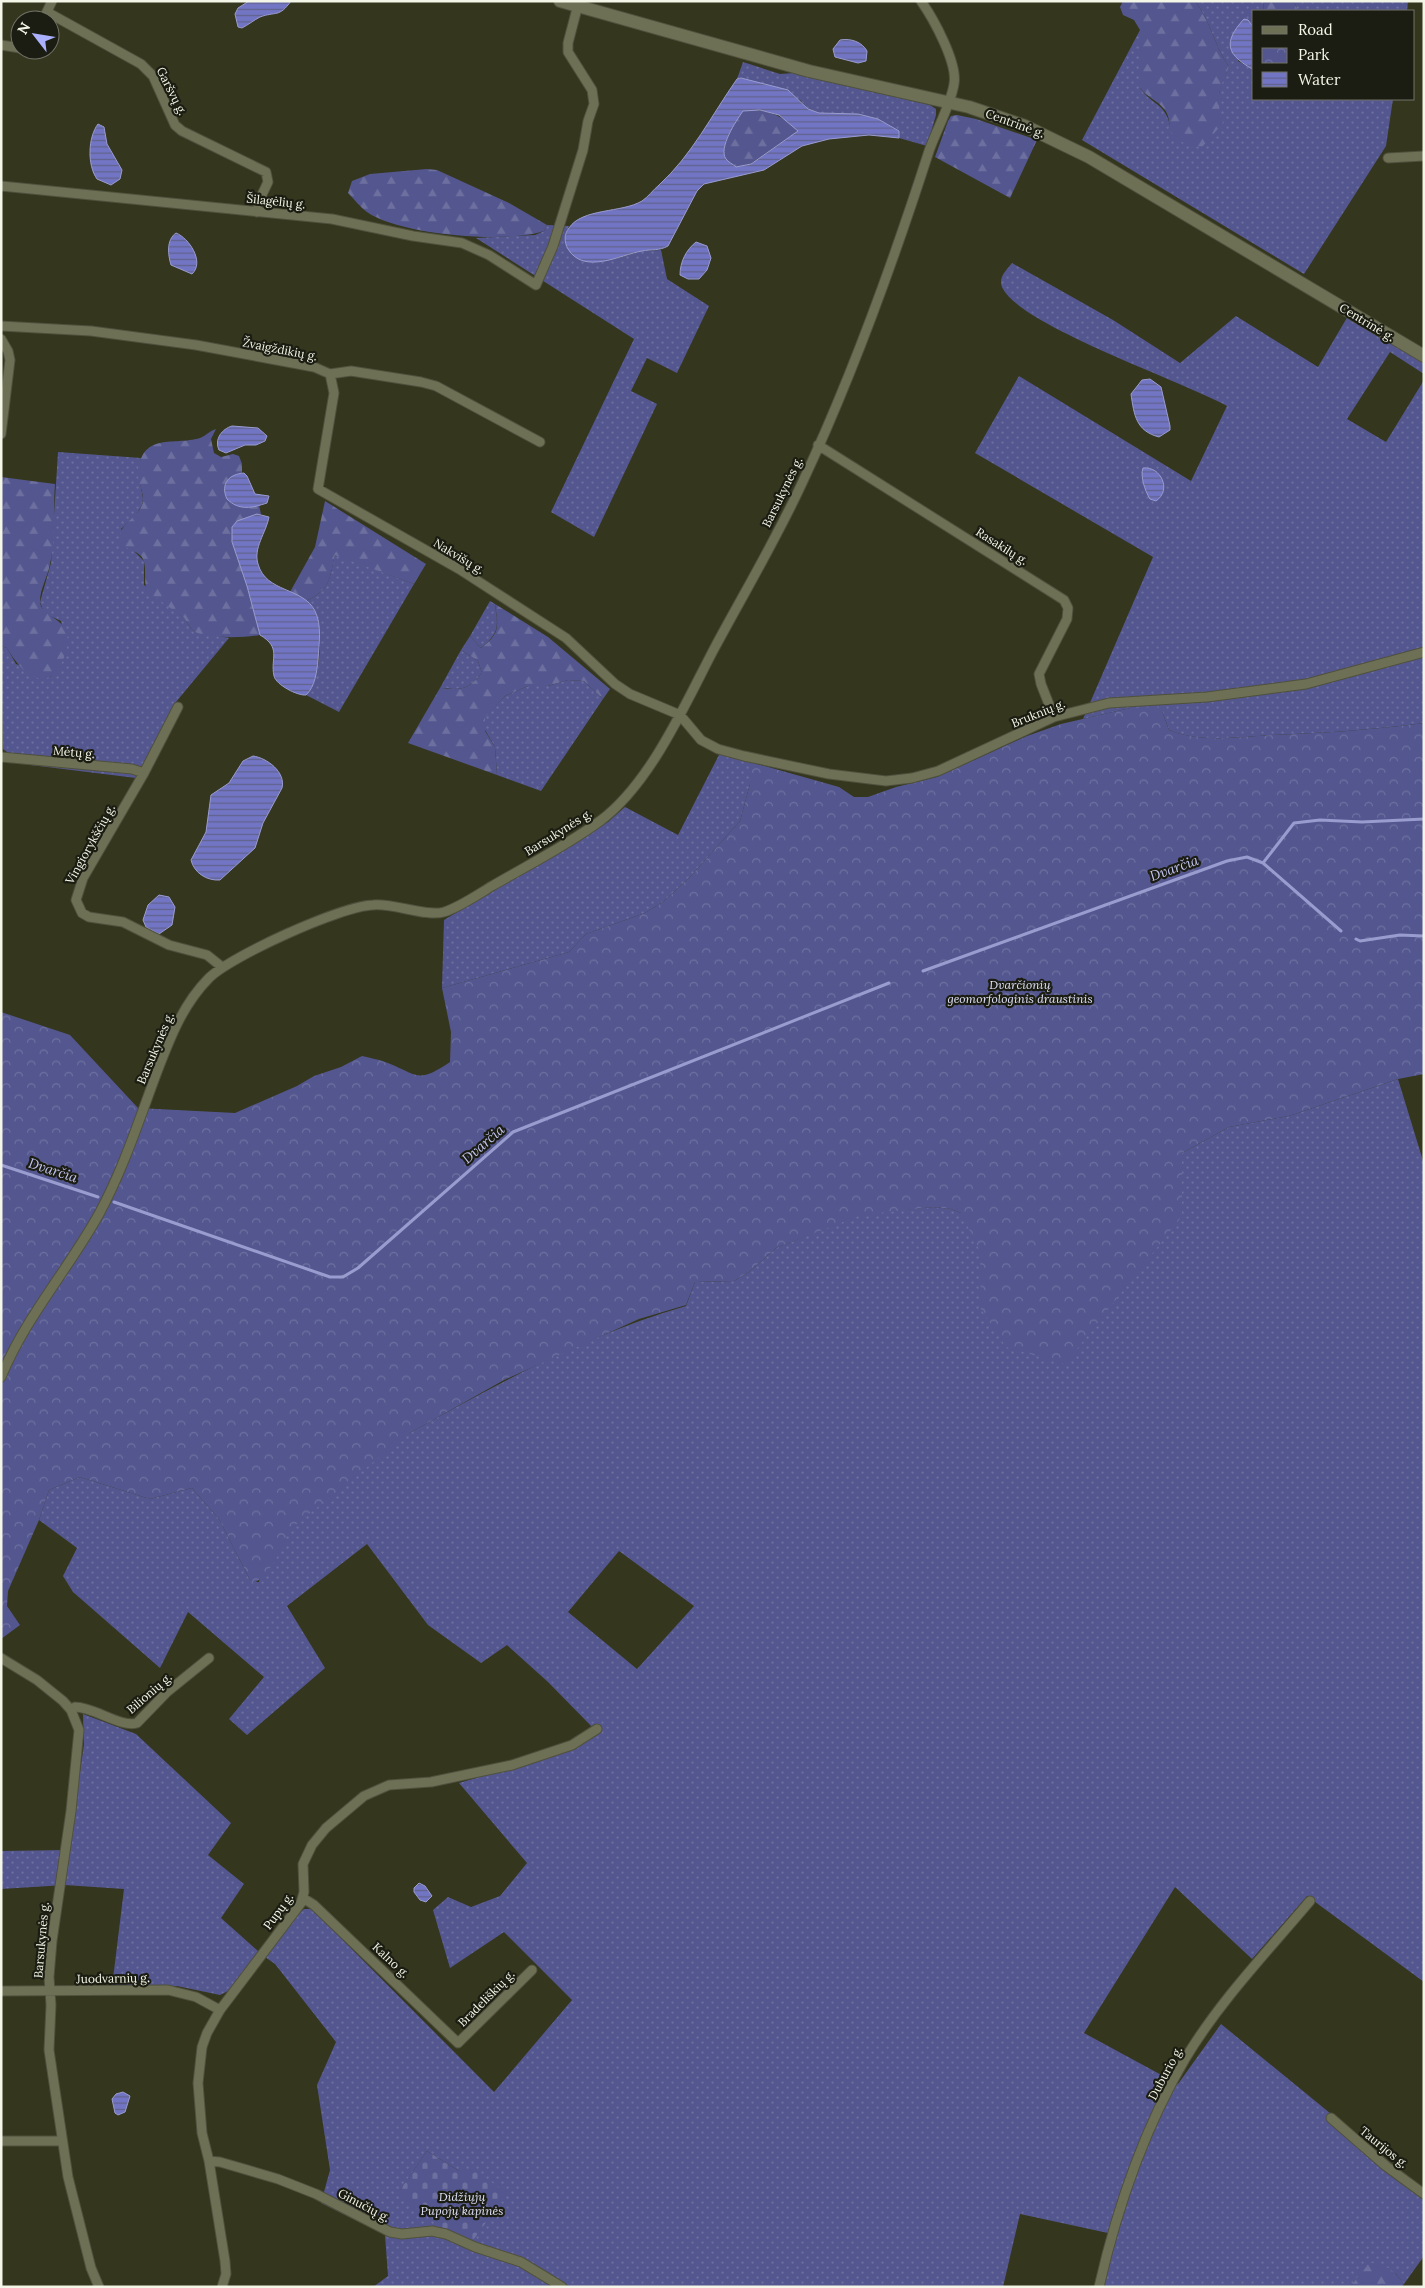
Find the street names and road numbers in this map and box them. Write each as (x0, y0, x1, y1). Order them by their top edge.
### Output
street label: Garšvų g. (154, 64, 191, 118)
street label: Centrinė g. (983, 105, 1047, 141)
street label: Šilagėlių g. (246, 190, 306, 212)
street label: Centrinė g. (1337, 300, 1397, 344)
street label: Žvaigždikių g. (241, 334, 319, 364)
street label: Barsukynės g. (759, 454, 806, 530)
street label: Rasakilų g. (973, 524, 1031, 568)
street label: Nakvišų g. (431, 535, 487, 577)
street label: Bruknių g. (1009, 695, 1067, 731)
street label: Mėtų g. (52, 743, 96, 761)
street label: Vingiorykščių g. (61, 801, 118, 887)
street label: Barsukynės g. (522, 805, 594, 859)
street label: Barsukynės g. (133, 1010, 177, 1086)
street label: Bilionių g. (123, 1669, 175, 1717)
street label: Pupų g. (260, 1890, 296, 1932)
street label: Barsukynės g. (30, 1901, 52, 1979)
street label: Kalno g. (370, 1939, 412, 1981)
street label: Bradeliškių g. (454, 1966, 518, 2030)
street label: Juodvarnių g. (75, 1970, 150, 1986)
street label: Duburio g. (1145, 2044, 1185, 2102)
street label: Taurijos g. (1357, 2123, 1411, 2171)
street label: Ginučių g. (335, 2185, 393, 2225)

